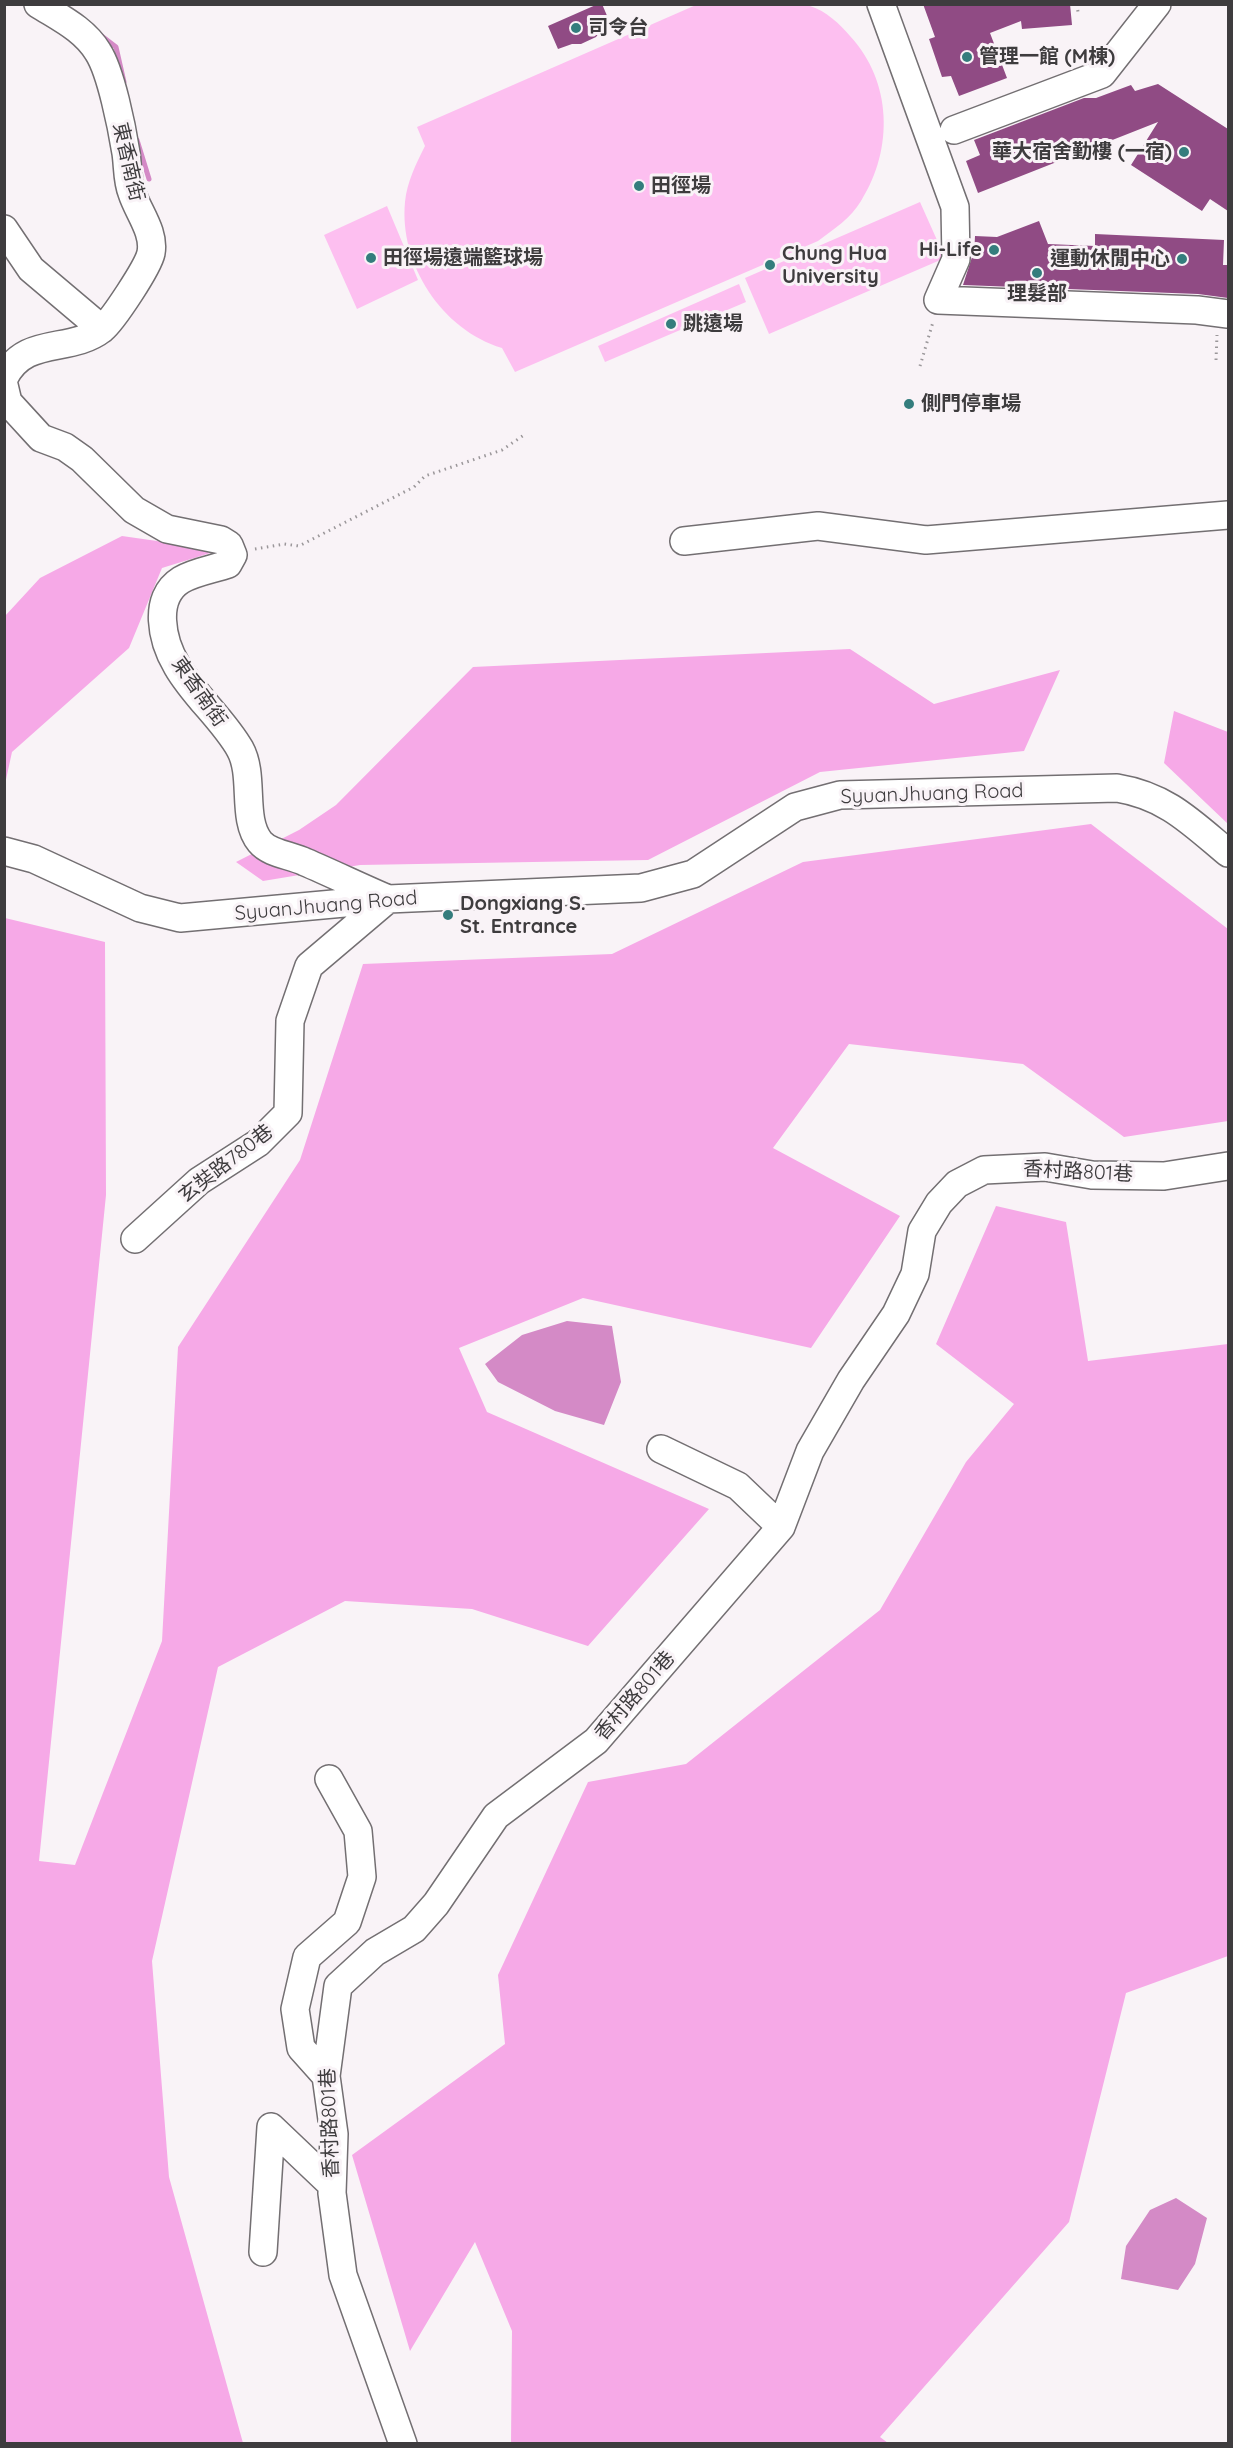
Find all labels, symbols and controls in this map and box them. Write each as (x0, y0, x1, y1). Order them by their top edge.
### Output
place label: 司令台 (588, 16, 648, 40)
marker: 司令台 (569, 21, 583, 35)
place label: 管理一館 (M棟) (979, 45, 1115, 69)
marker: 管理一館 (M棟) (960, 50, 974, 64)
street label: 東香南街 (107, 120, 149, 204)
place label: 華大宿舍勤樓 (一宿) (992, 140, 1172, 164)
marker: 華大宿舍勤樓 (一宿) (1177, 145, 1191, 159)
place label: 田徑場 (651, 174, 711, 198)
marker: 田徑場 (632, 179, 646, 193)
place label: Hi-Life (919, 238, 982, 262)
place label: Chung Hua University (782, 242, 887, 289)
marker: Hi-Life (987, 243, 1001, 257)
place label: 田徑場遠端籃球場 (383, 246, 543, 270)
place label: 運動休閒中心 (1050, 247, 1170, 271)
marker: 田徑場遠端籃球場 (364, 251, 378, 265)
marker: 運動休閒中心 (1175, 252, 1189, 266)
marker: Chung Hua University (763, 258, 777, 272)
marker: 理髮部 (1030, 266, 1044, 280)
place label: 理髮部 (1007, 282, 1067, 306)
place label: 跳遠場 (683, 312, 743, 336)
marker: 跳遠場 (664, 317, 678, 331)
place label: 側門停車場 (921, 392, 1021, 416)
marker: 側門停車場 (902, 397, 916, 411)
street label: 東香南街 (166, 652, 232, 732)
street label: SyuanJhuang Road (840, 779, 1024, 809)
street label: SyuanJhuang Road (234, 886, 418, 926)
place label: Dongxiang S. St. Entrance (460, 892, 586, 939)
marker: Dongxiang S. St. Entrance (441, 908, 455, 922)
street label: 玄奘路780巷 (174, 1120, 278, 1208)
street label: 香村路801巷 (1022, 1157, 1134, 1187)
street label: 香村路801巷 (590, 1647, 680, 1745)
street label: 香村路801巷 (316, 2068, 344, 2178)

